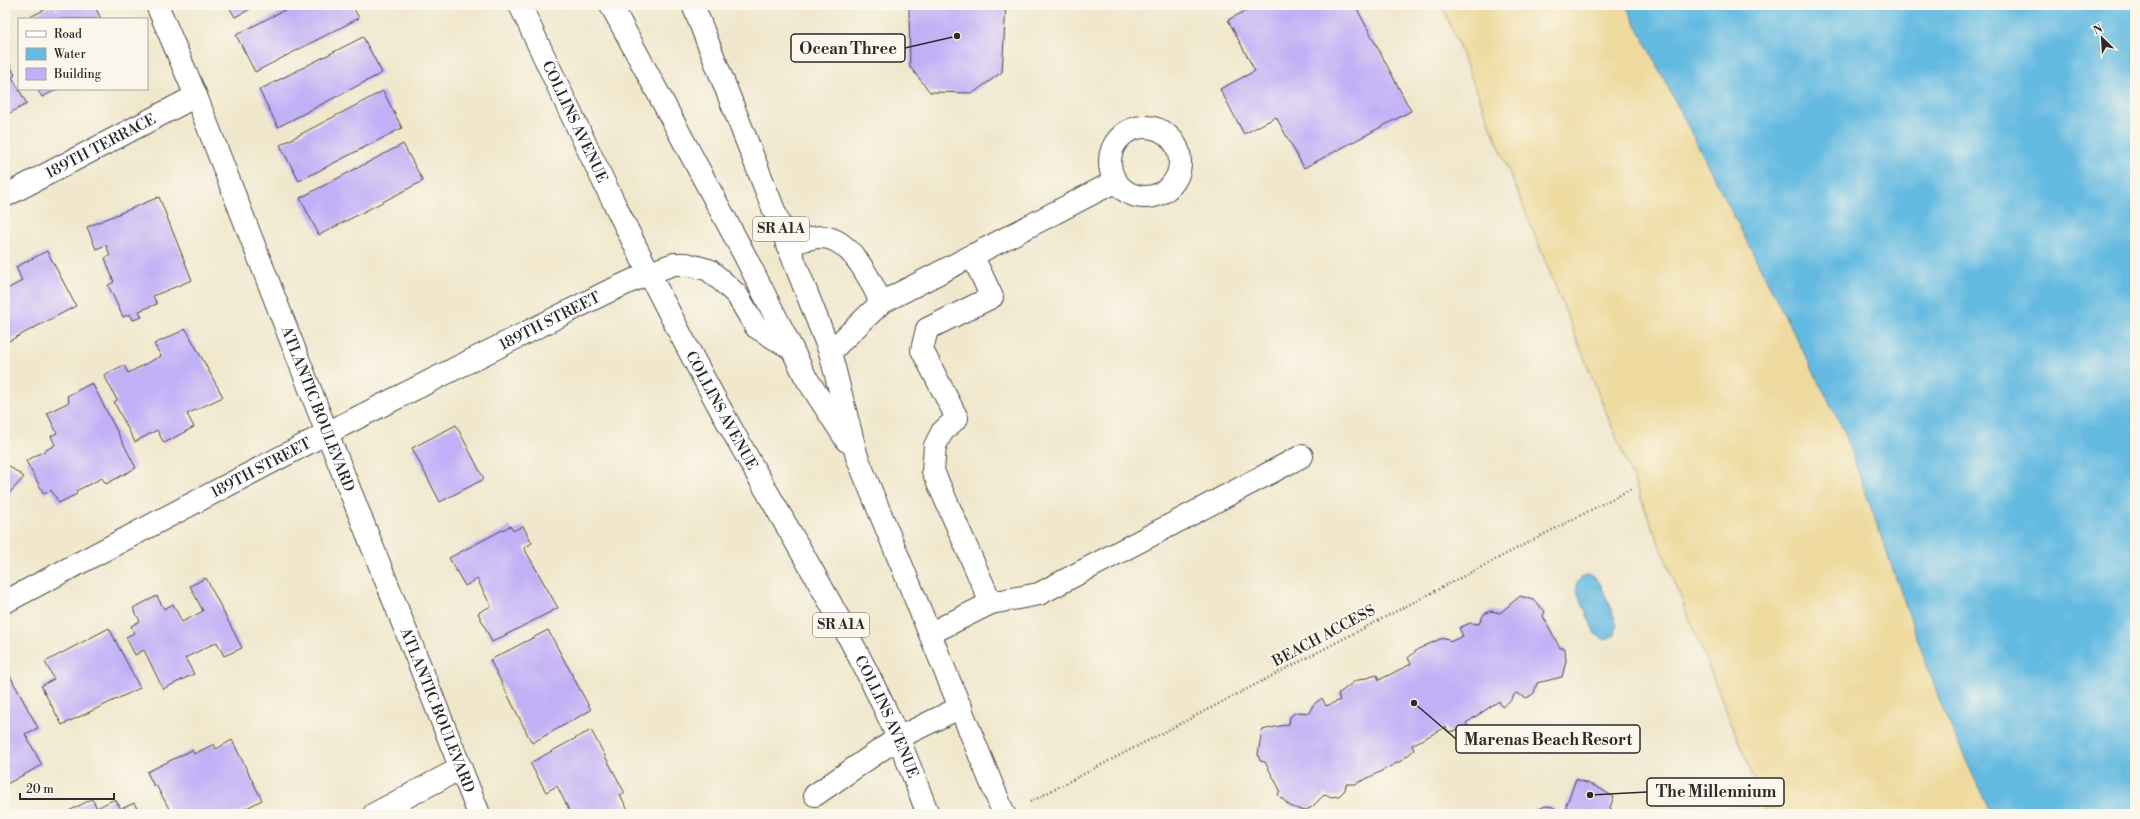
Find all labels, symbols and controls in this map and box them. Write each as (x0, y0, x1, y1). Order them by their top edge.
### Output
legend (18, 18, 148, 90)
north arrow (2082, 18, 2122, 58)
text: N (2091, 22, 2105, 38)
text: Road (54, 27, 82, 42)
callout: Ocean Three (791, 34, 905, 62)
text: Ocean Three (799, 39, 897, 59)
text: Water (53, 47, 86, 62)
street label: COLLINS AVENUE (538, 58, 612, 186)
text: Building (53, 67, 102, 82)
street label: 189TH TERRACE (42, 109, 159, 183)
road number: SR A1A (753, 217, 809, 241)
street label: 189TH STREET (496, 287, 604, 354)
street label: ATLANTIC BOULEVARD (277, 323, 359, 495)
street label: COLLINS AVENUE (681, 348, 762, 473)
street label: 189TH STREET (207, 433, 315, 502)
street label: BEACH ACCESS (1268, 601, 1379, 672)
road number: SR A1A (813, 613, 869, 637)
street label: ATLANTIC BOULEVARD (396, 624, 479, 796)
street label: COLLINS AVENUE (851, 652, 923, 781)
callout: Marenas Beach Resort (1456, 725, 1640, 753)
text: Marenas Beach Resort (1464, 730, 1633, 750)
scale bar (20, 775, 114, 801)
callout: The Millennium (1647, 778, 1784, 806)
text: 20 m (26, 782, 54, 797)
text: The Millennium (1656, 782, 1777, 802)

